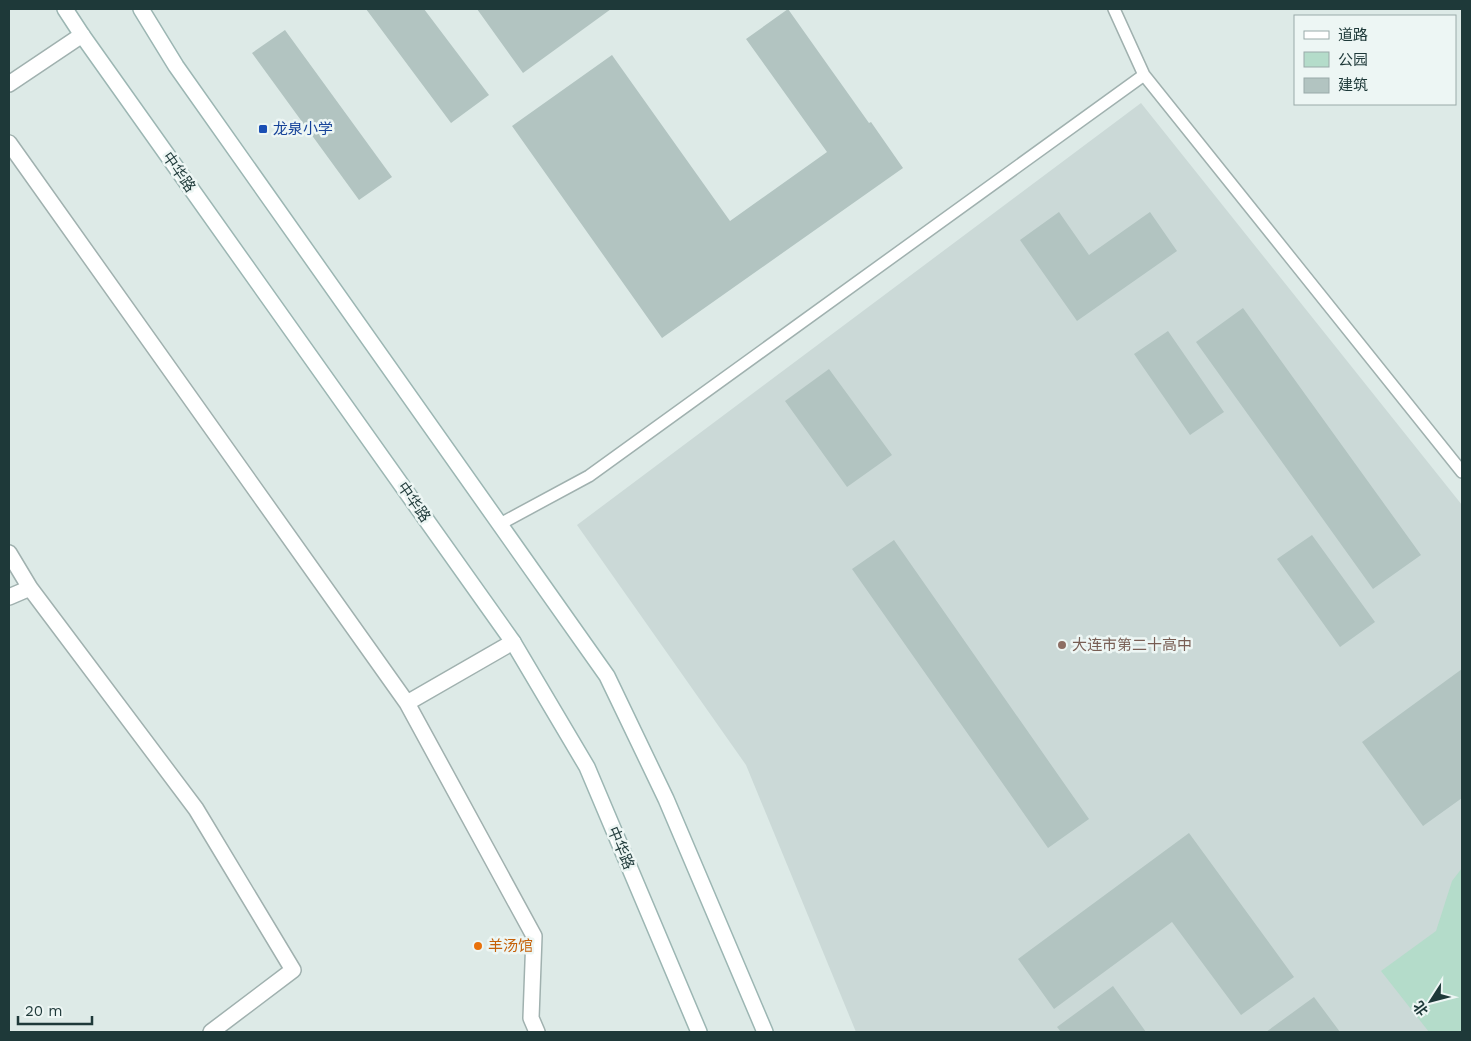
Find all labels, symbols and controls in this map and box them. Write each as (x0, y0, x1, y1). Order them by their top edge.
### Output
legend (1294, 15, 1456, 105)
text: 道路 (1338, 26, 1368, 44)
text: 公园 (1338, 51, 1368, 69)
text: 建筑 (1338, 76, 1368, 94)
place label: 龙泉小学 (273, 120, 333, 138)
marker: 龙泉小学 (257, 123, 269, 135)
street label: 中华路 (159, 148, 199, 196)
street label: 中华路 (394, 478, 434, 526)
place label: 大连市第二十高中 (1072, 636, 1192, 654)
marker: 大连市第二十高中 (1056, 639, 1068, 651)
street label: 中华路 (604, 824, 638, 872)
place label: 羊汤馆 (488, 937, 533, 955)
marker: 羊汤馆 (472, 940, 484, 952)
north arrow (1406, 976, 1456, 1026)
scale bar (18, 994, 91, 1026)
text: 北 (1410, 998, 1431, 1019)
text: 20 m (25, 1002, 63, 1020)

